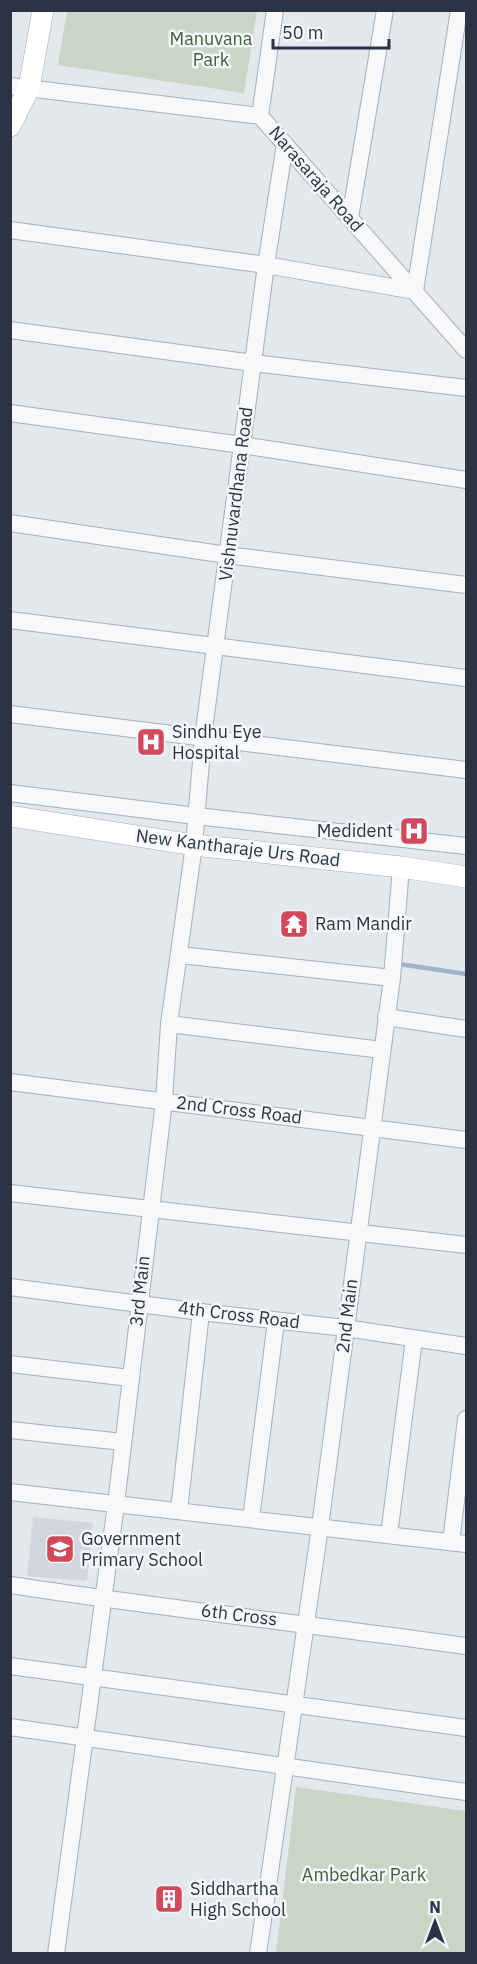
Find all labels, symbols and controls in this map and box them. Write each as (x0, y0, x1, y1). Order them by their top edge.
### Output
scale bar (273, 12, 388, 50)
text: 50 m (282, 21, 324, 44)
park label: Manuvana Park (170, 27, 253, 71)
street label: Narasaraja Road (264, 121, 369, 236)
street label: Vishnuvardhana Road (213, 405, 258, 582)
place label: Sindhu Eye Hospital (172, 720, 262, 764)
hospital icon: Sindhu Eye Hospital (135, 726, 167, 758)
hospital icon: Medident (398, 815, 430, 847)
place label: Medident (317, 819, 393, 842)
street label: New Kantharaje Urs Road (135, 824, 342, 871)
temple icon: Ram Mandir (278, 908, 310, 940)
place label: Ram Mandir (315, 912, 412, 935)
street label: 2nd Cross Road (175, 1090, 303, 1129)
street label: 3rd Main (124, 1254, 155, 1327)
street label: 2nd Main (331, 1277, 362, 1354)
street label: 4th Cross Road (177, 1296, 301, 1333)
place label: Government Primary School (81, 1527, 203, 1571)
school or university icon: Government Primary School (44, 1533, 76, 1565)
street label: 6th Cross (200, 1598, 279, 1631)
park label: Ambedkar Park (302, 1863, 427, 1886)
place label: Siddhartha High School (190, 1877, 286, 1921)
building icon: Siddhartha High School (153, 1883, 185, 1915)
north arrow (405, 1892, 465, 1952)
text: N (429, 1897, 441, 1917)

